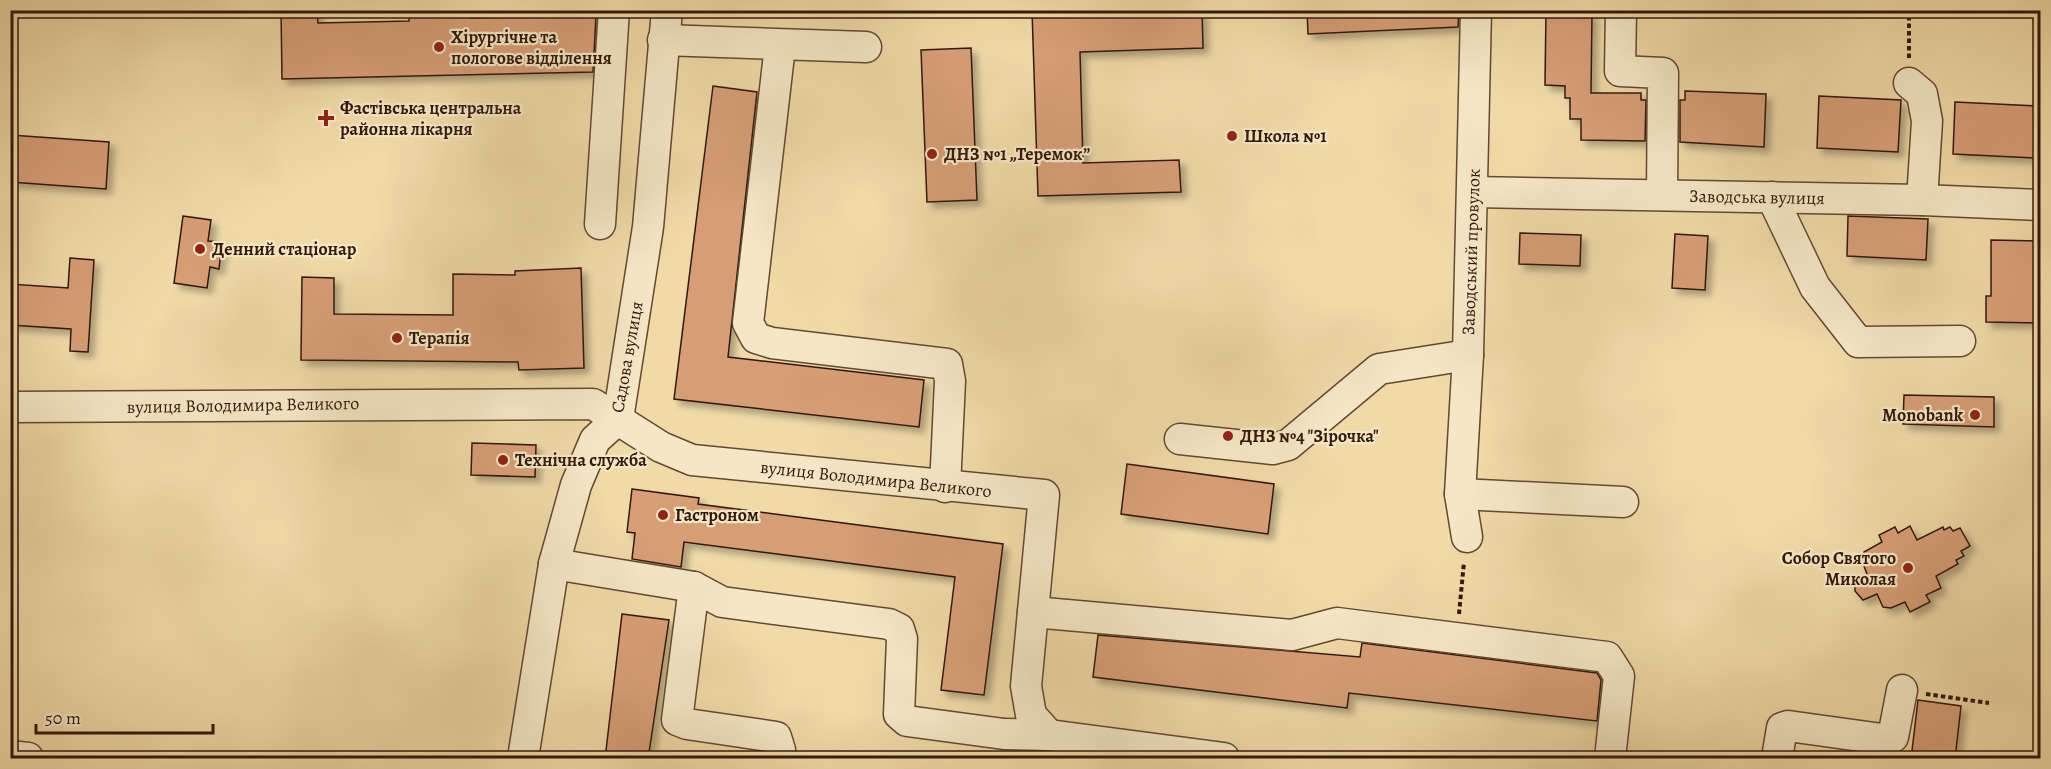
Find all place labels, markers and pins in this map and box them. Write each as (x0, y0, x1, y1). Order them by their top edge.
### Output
place label: Хірургічне та пологове відділення (451, 25, 612, 70)
marker: Хірургічне та пологове відділення (432, 40, 446, 54)
place label: Фастівська центральна районна лікарня (340, 96, 522, 141)
marker: Фастівська центральна районна лікарня (317, 109, 335, 127)
place label: Школа №1 (1244, 124, 1327, 148)
marker: Школа №1 (1225, 129, 1239, 143)
place label: ДНЗ №1 „Теремок” (944, 142, 1090, 166)
marker: ДНЗ №1 „Теремок” (925, 147, 939, 161)
place label: Денний стаціонар (212, 237, 357, 261)
marker: Денний стаціонар (193, 242, 207, 256)
place label: Терапія (409, 326, 470, 350)
marker: Терапія (390, 331, 404, 345)
place label: Monobank (1882, 403, 1964, 427)
marker: Monobank (1968, 408, 1982, 422)
place label: ДНЗ №4 "Зірочка" (1240, 424, 1379, 448)
marker: ДНЗ №4 "Зірочка" (1221, 429, 1235, 443)
place label: Технічна служба (515, 448, 647, 472)
marker: Технічна служба (496, 453, 510, 467)
place label: Гастроном (675, 503, 759, 527)
marker: Гастроном (656, 508, 670, 522)
place label: Собор Святого Миколая (1782, 546, 1896, 591)
marker: Собор Святого Миколая (1901, 561, 1915, 575)

